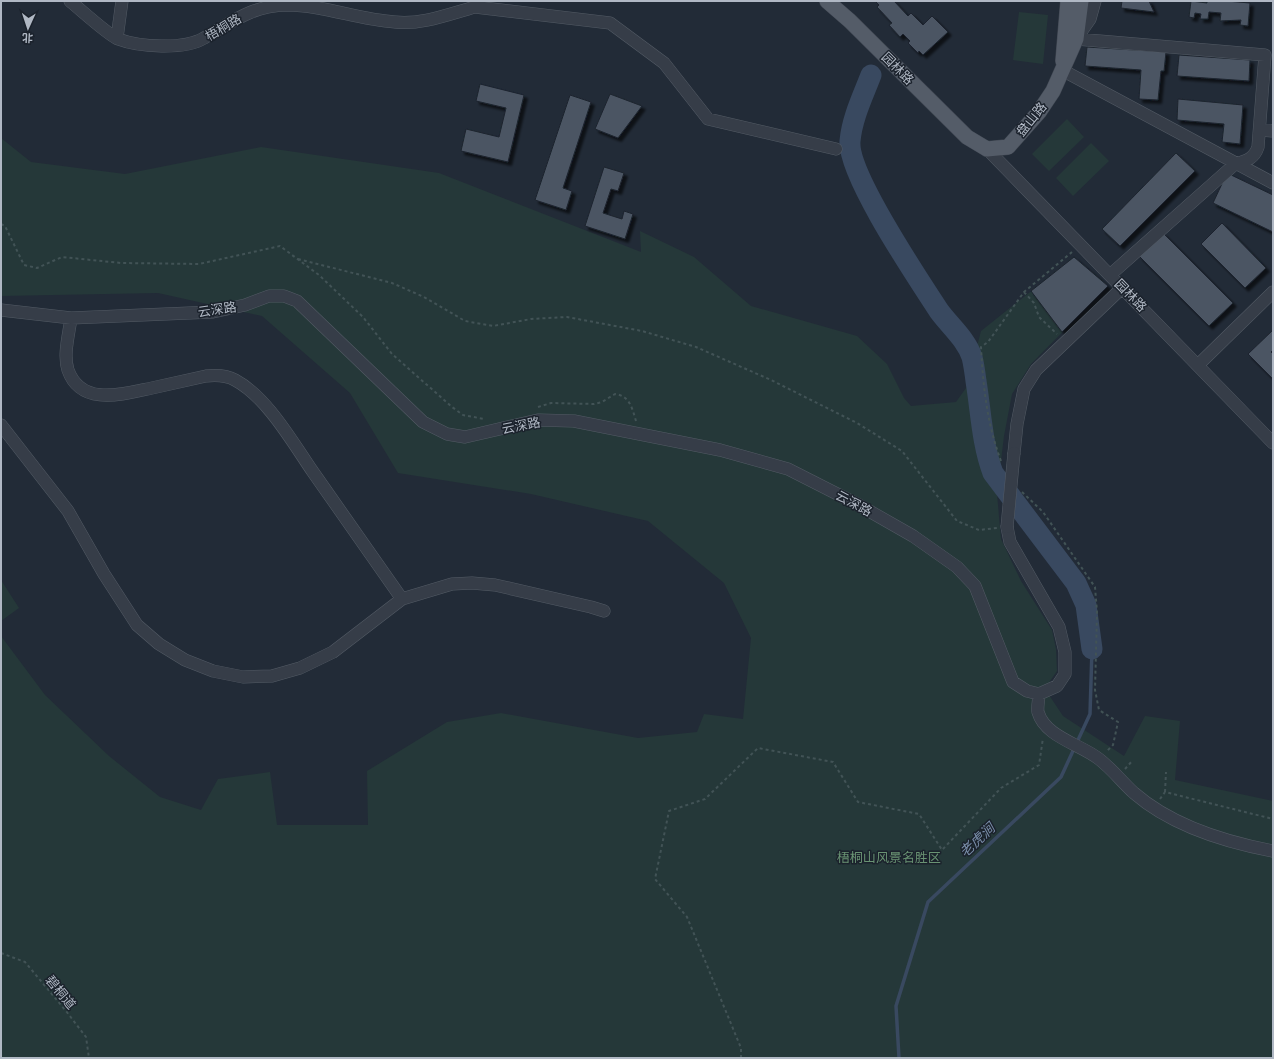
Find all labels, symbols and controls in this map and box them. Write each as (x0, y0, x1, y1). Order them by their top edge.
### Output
north arrow (8, 8, 48, 48)
street label: 梧桐路 (203, 12, 245, 46)
text: 北 (22, 30, 33, 44)
street label: 园林路 (877, 50, 916, 89)
street label: 盘山路 (1013, 99, 1051, 140)
street label: 园林路 (1110, 277, 1149, 316)
street label: 云深路 (197, 300, 238, 322)
street label: 云深路 (501, 415, 542, 439)
street label: 云深路 (832, 489, 874, 521)
water label: 老虎涧 (957, 819, 1001, 862)
park label: 梧桐山风景名胜区 (837, 850, 941, 867)
street label: 碧桐道 (41, 973, 78, 1013)

